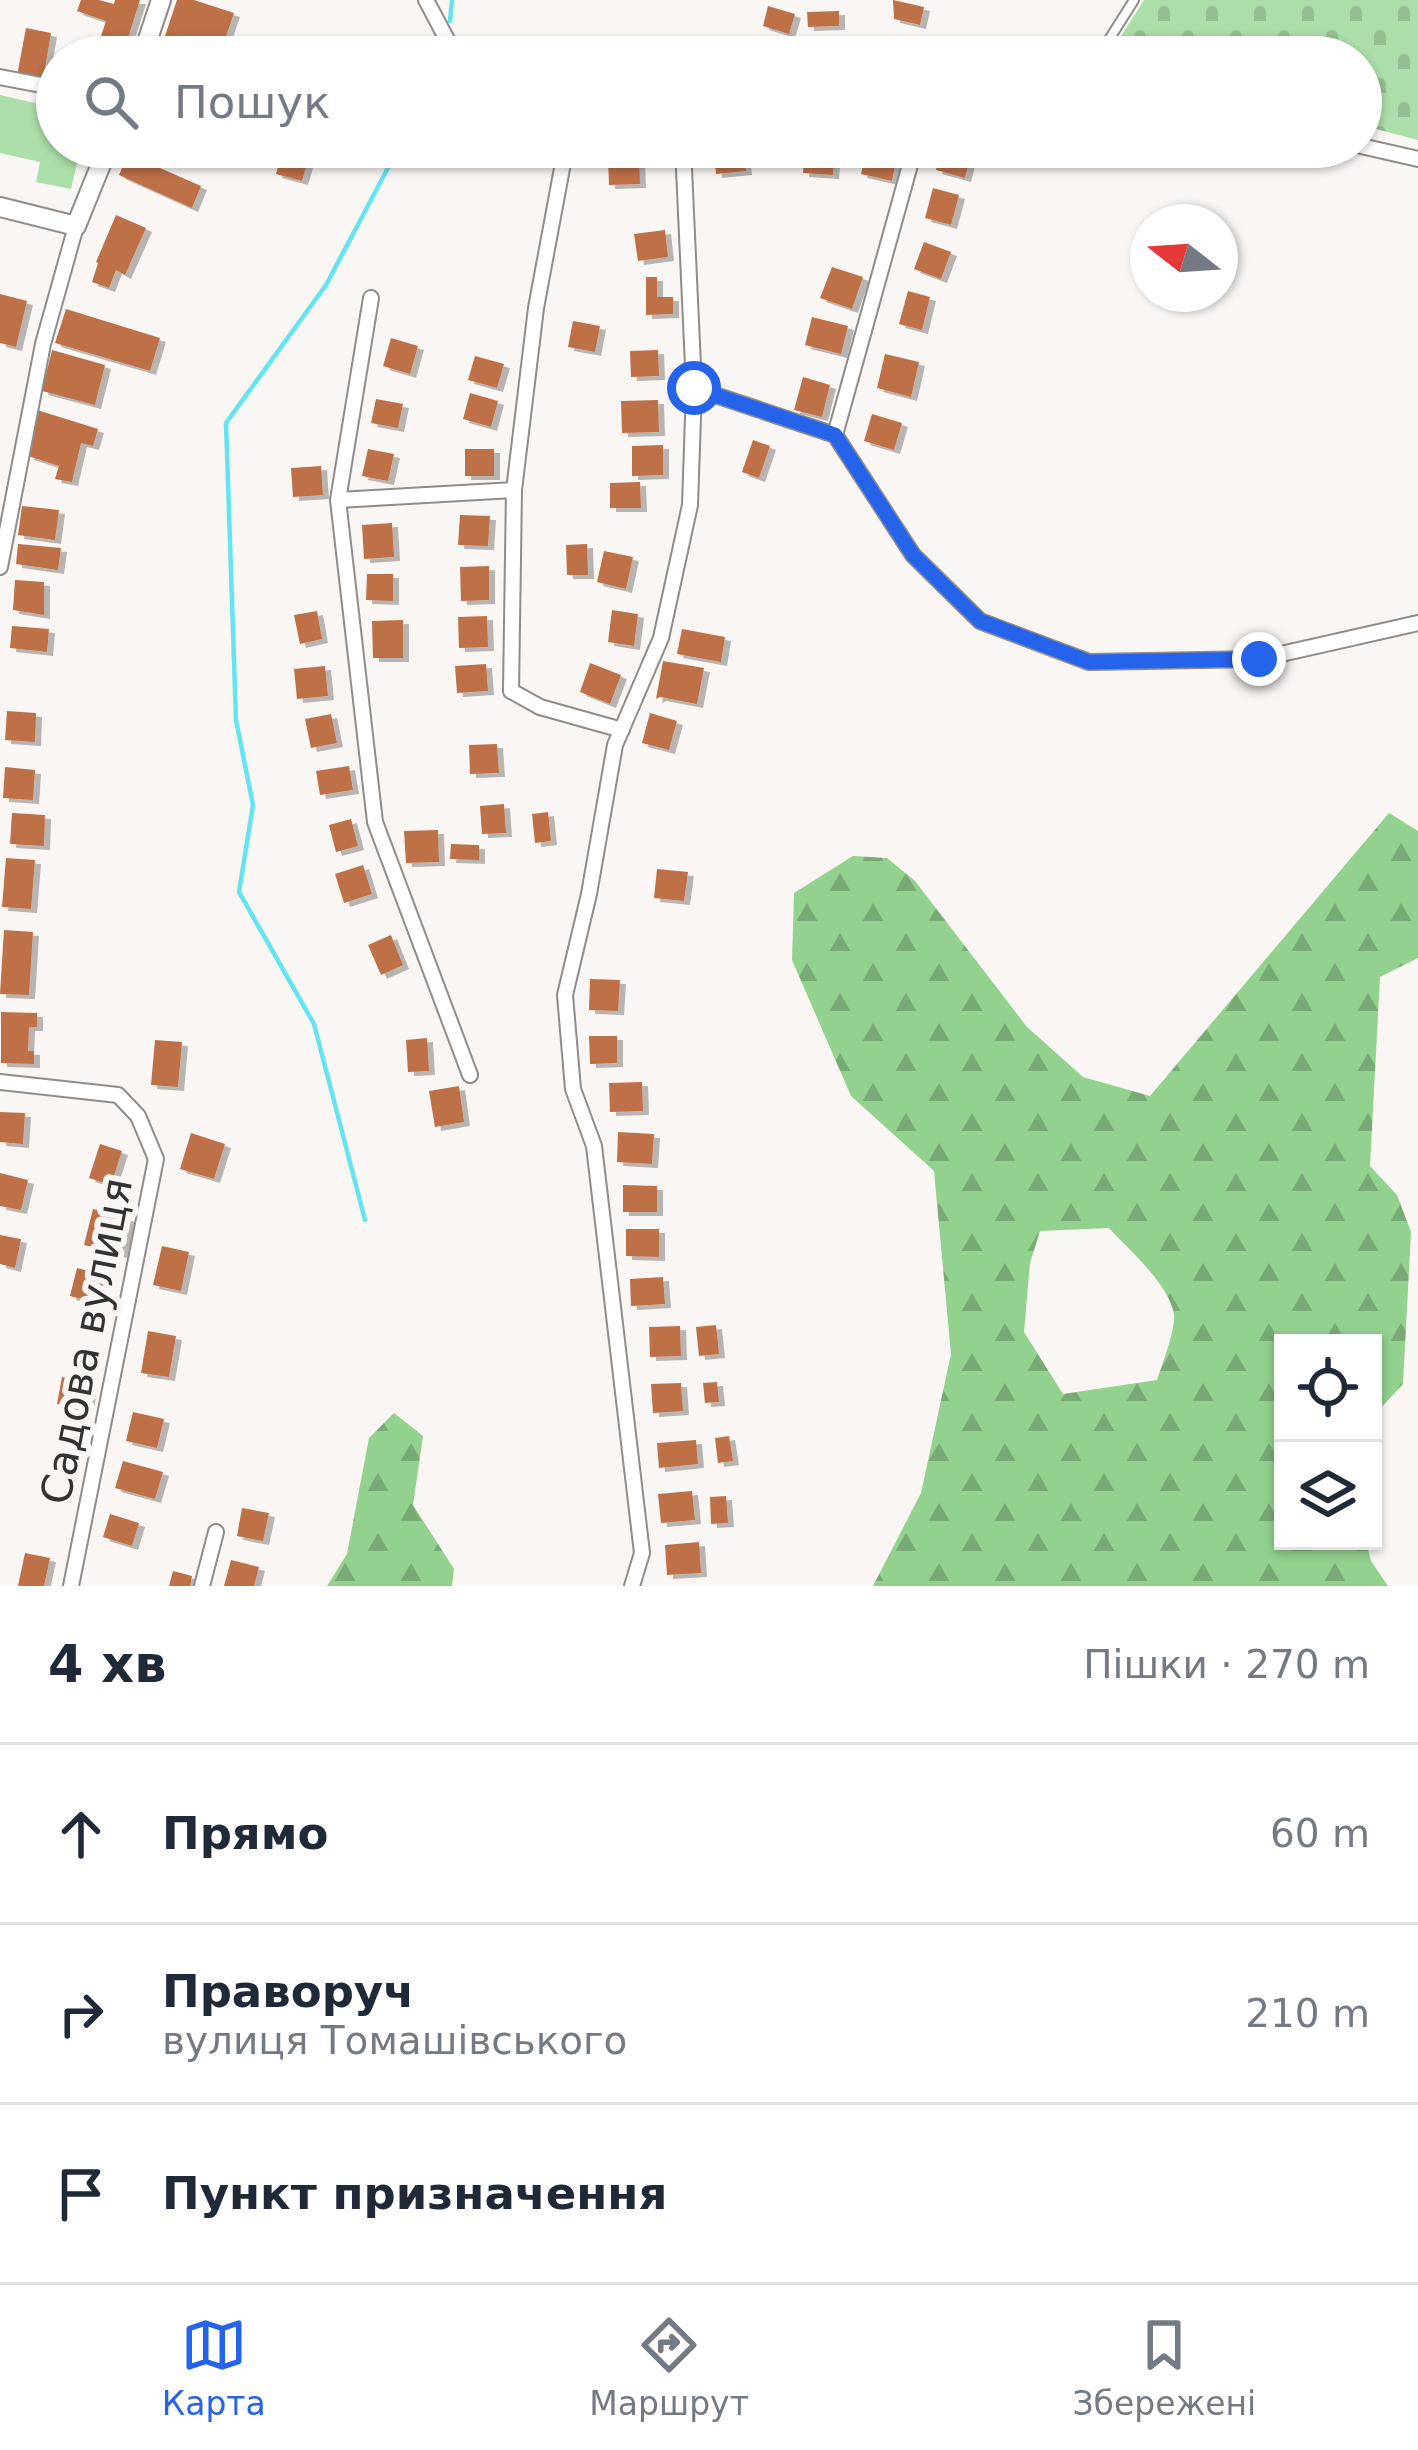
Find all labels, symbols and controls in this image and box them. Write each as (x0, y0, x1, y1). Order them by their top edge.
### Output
search box (36, 36, 1382, 168)
icon: search (78, 69, 144, 135)
text: Пошук (174, 76, 330, 129)
north arrow (1130, 204, 1238, 312)
route start (667, 361, 721, 415)
route end (1232, 632, 1286, 686)
street label: Садова вулиця (31, 1174, 142, 1508)
map controls (1274, 1334, 1382, 1550)
button: locate (1274, 1334, 1382, 1442)
button: layers (1274, 1442, 1382, 1550)
text: 4 хв (48, 1635, 166, 1694)
text: Пішки · 270 m (1083, 1642, 1370, 1687)
icon: ahead (48, 1801, 114, 1867)
text: Прямо (162, 1807, 328, 1860)
text: 60 m (1270, 1811, 1370, 1856)
text: Праворуч (162, 1965, 414, 2018)
icon: right (48, 1981, 114, 2047)
text: 210 m (1245, 1991, 1370, 2036)
text: вулиця Томашівського (162, 2018, 627, 2063)
icon: arrive (48, 2161, 114, 2227)
text: Пункт призначення (162, 2167, 667, 2220)
tab: Карта (162, 2312, 266, 2423)
tab: Маршрут (589, 2312, 749, 2423)
tab: Збережені (1072, 2312, 1256, 2423)

